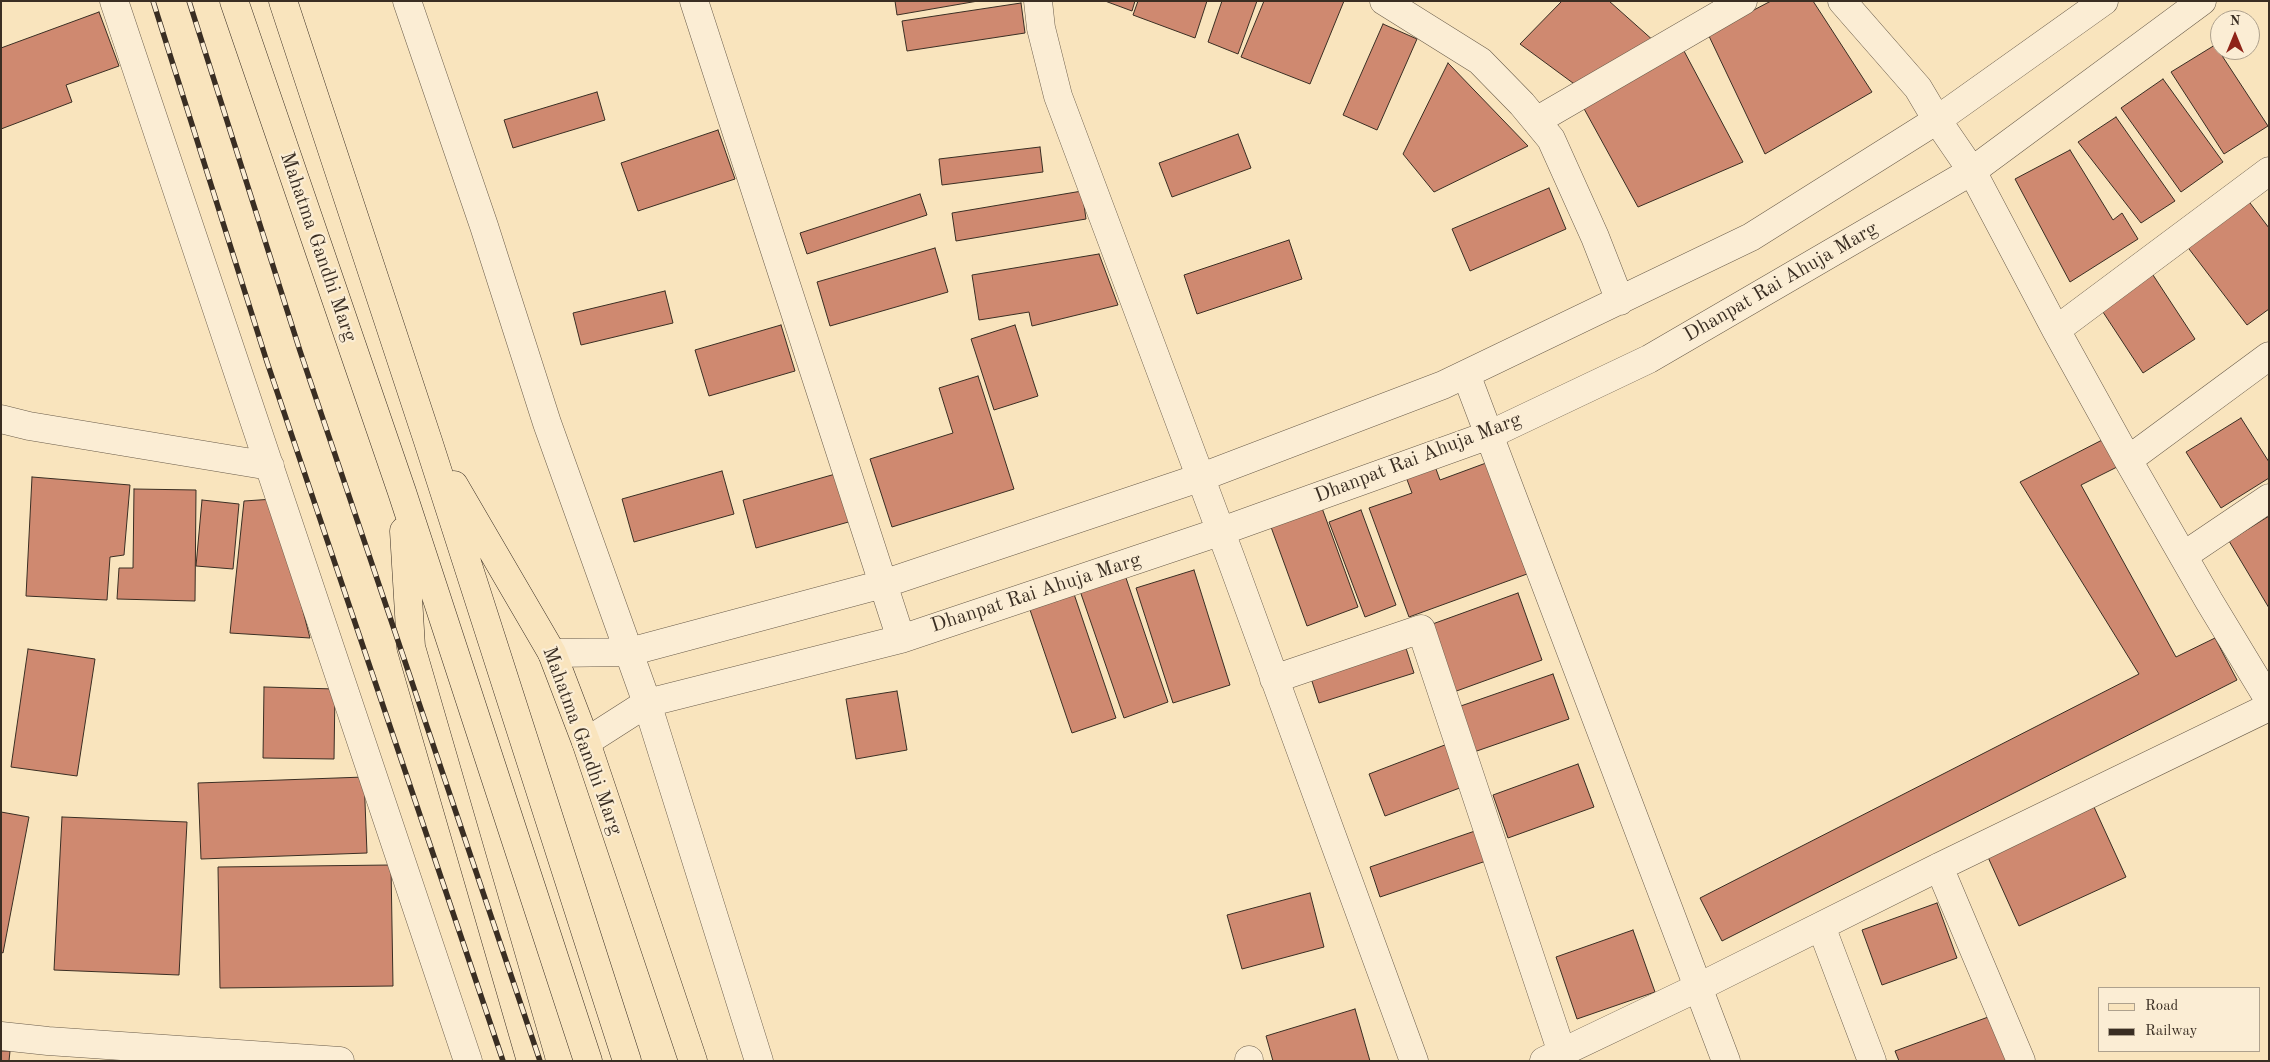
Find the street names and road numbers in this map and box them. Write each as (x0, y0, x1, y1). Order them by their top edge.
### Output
street label: Mahatma Gandhi Marg (274, 149, 362, 345)
street label: Dhanpat Rai Ahuja Marg (1680, 217, 1882, 347)
street label: Dhanpat Rai Ahuja Marg (1311, 407, 1525, 509)
street label: Dhanpat Rai Ahuja Marg (928, 548, 1144, 638)
street label: Mahatma Gandhi Marg (537, 643, 627, 839)

